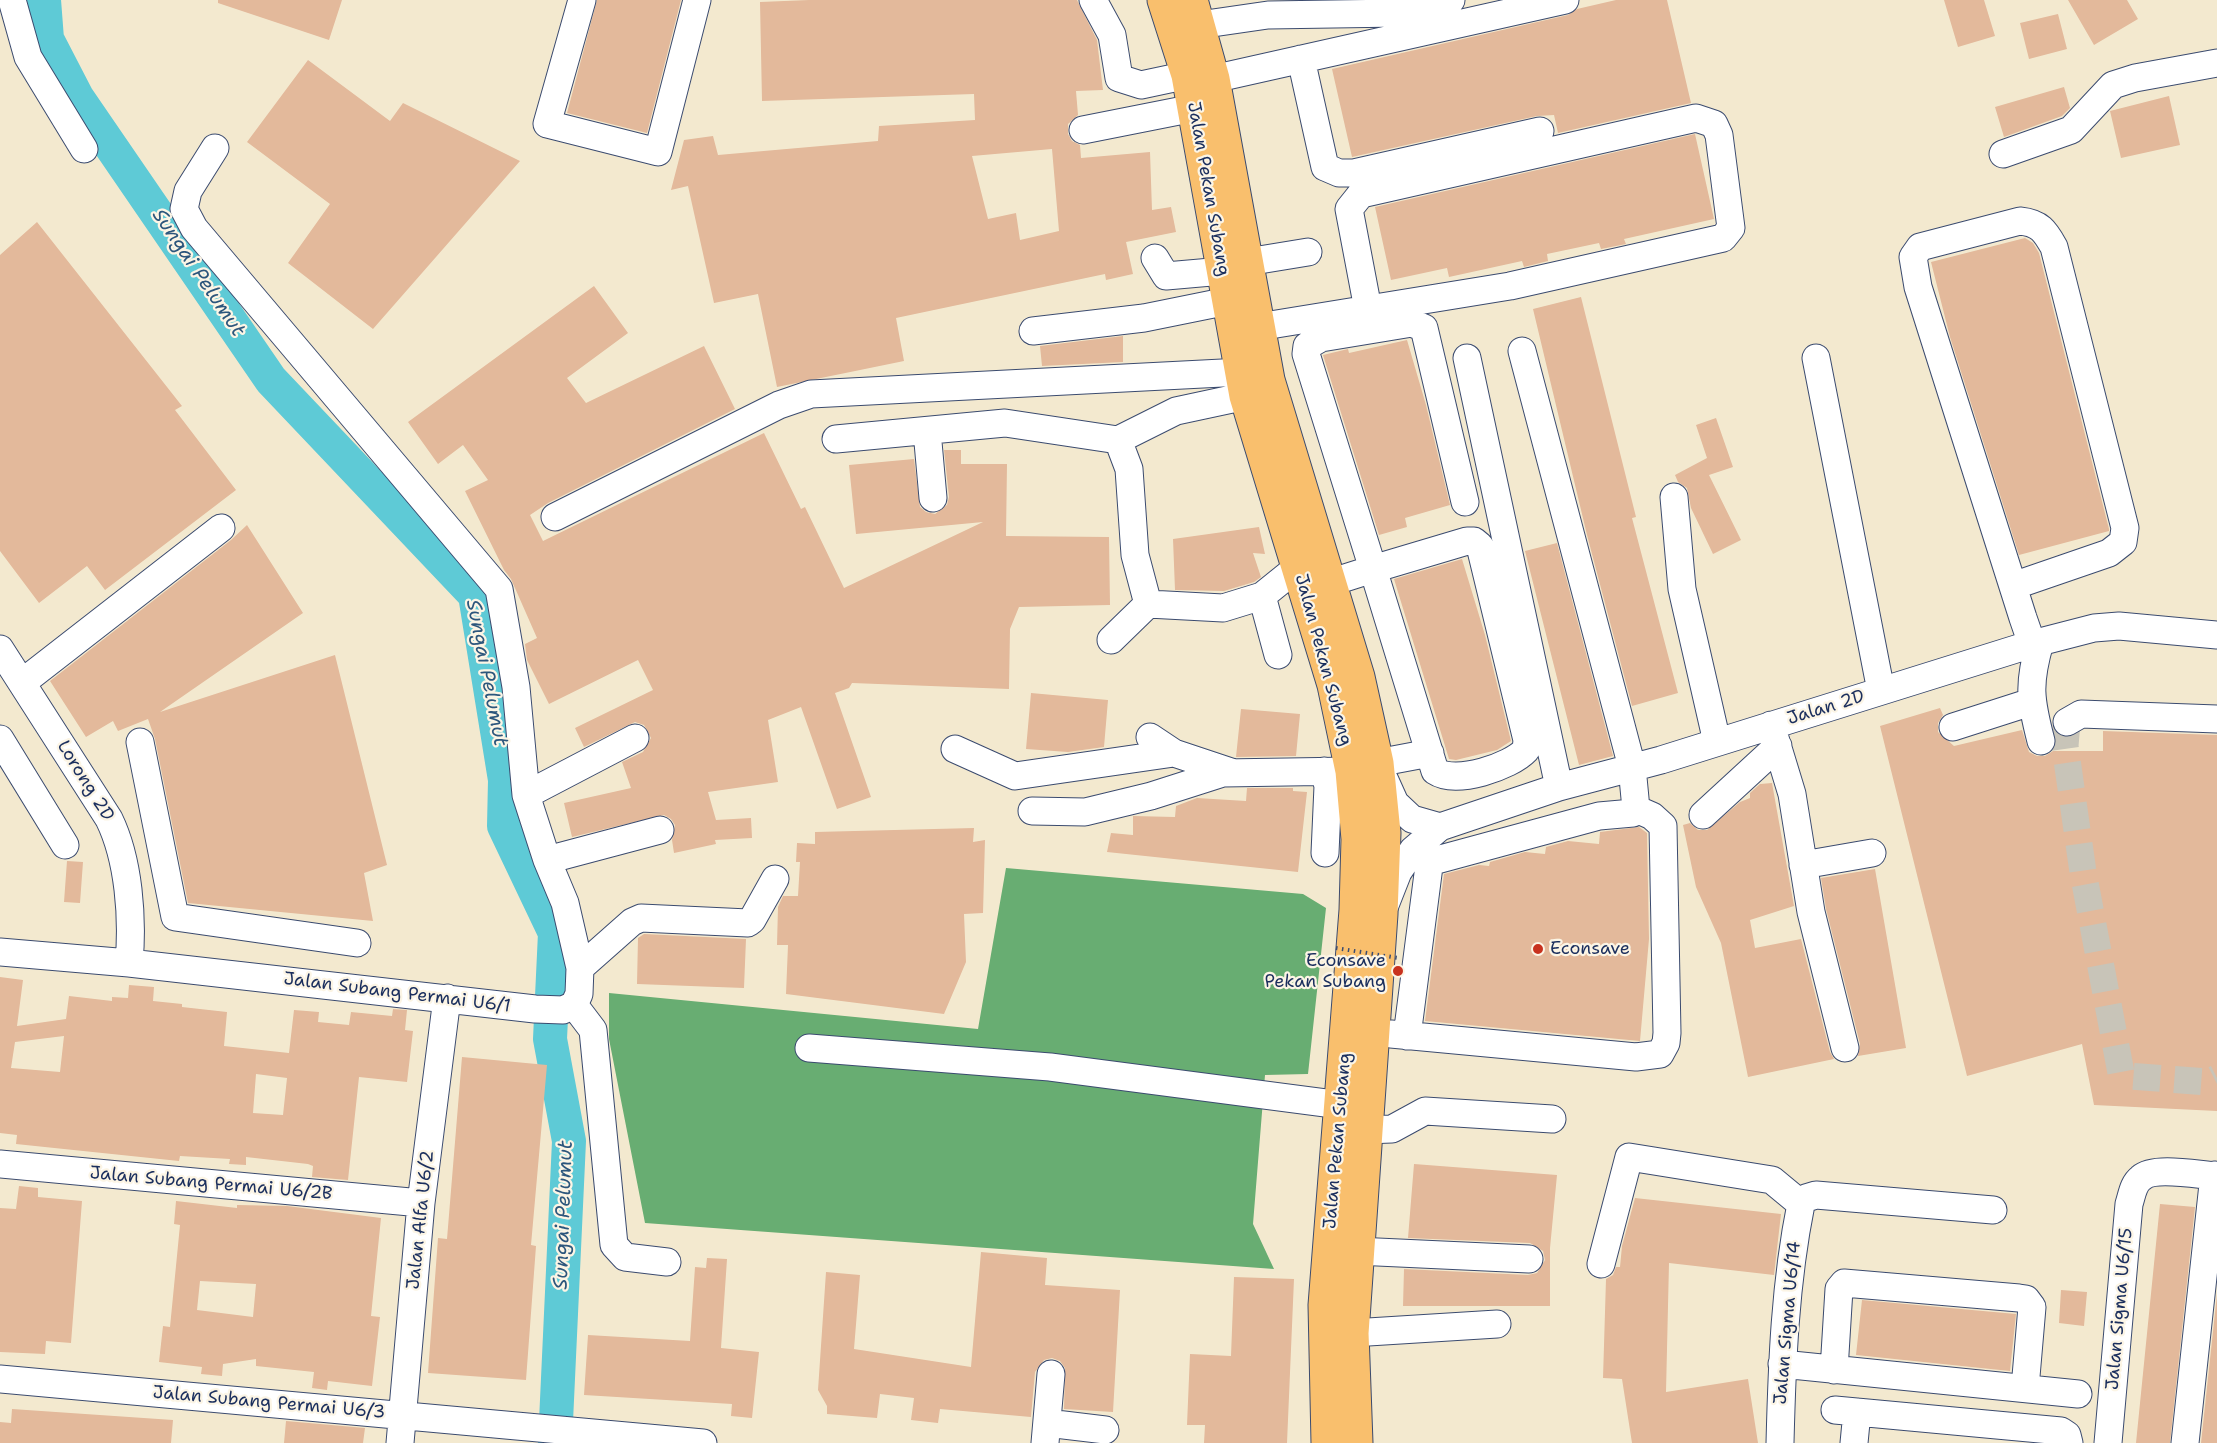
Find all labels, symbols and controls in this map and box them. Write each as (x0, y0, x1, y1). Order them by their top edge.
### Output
street label: Jalan Pekan Subang (1182, 100, 1234, 278)
water label: Sungai Pelumut (146, 205, 250, 341)
street label: Jalan Pekan Subang (1290, 572, 1356, 748)
water label: Sungai Pelumut (460, 598, 512, 748)
street label: Jalan 2D (1785, 686, 1867, 730)
street label: Lorong 2D (52, 737, 118, 825)
place label: Econsave (1550, 938, 1630, 960)
marker: Econsave (1531, 942, 1545, 956)
place label: Econsave Pekan Subang (1265, 950, 1386, 992)
marker: Econsave Pekan Subang (1391, 964, 1405, 978)
street label: Jalan Subang Permai U6/1 (282, 968, 512, 1018)
street label: Jalan Pekan Subang (1320, 1052, 1356, 1230)
water label: Sungai Pelumut (549, 1140, 579, 1290)
street label: Jalan Alfa U6/2 (403, 1149, 439, 1291)
street label: Jalan Subang Permai U6/2B (89, 1163, 333, 1205)
street label: Jalan Sigma U6/15 (2102, 1227, 2138, 1391)
street label: Jalan Sigma U6/14 (1770, 1240, 1806, 1406)
street label: Jalan Subang Permai U6/3 (152, 1382, 386, 1424)

